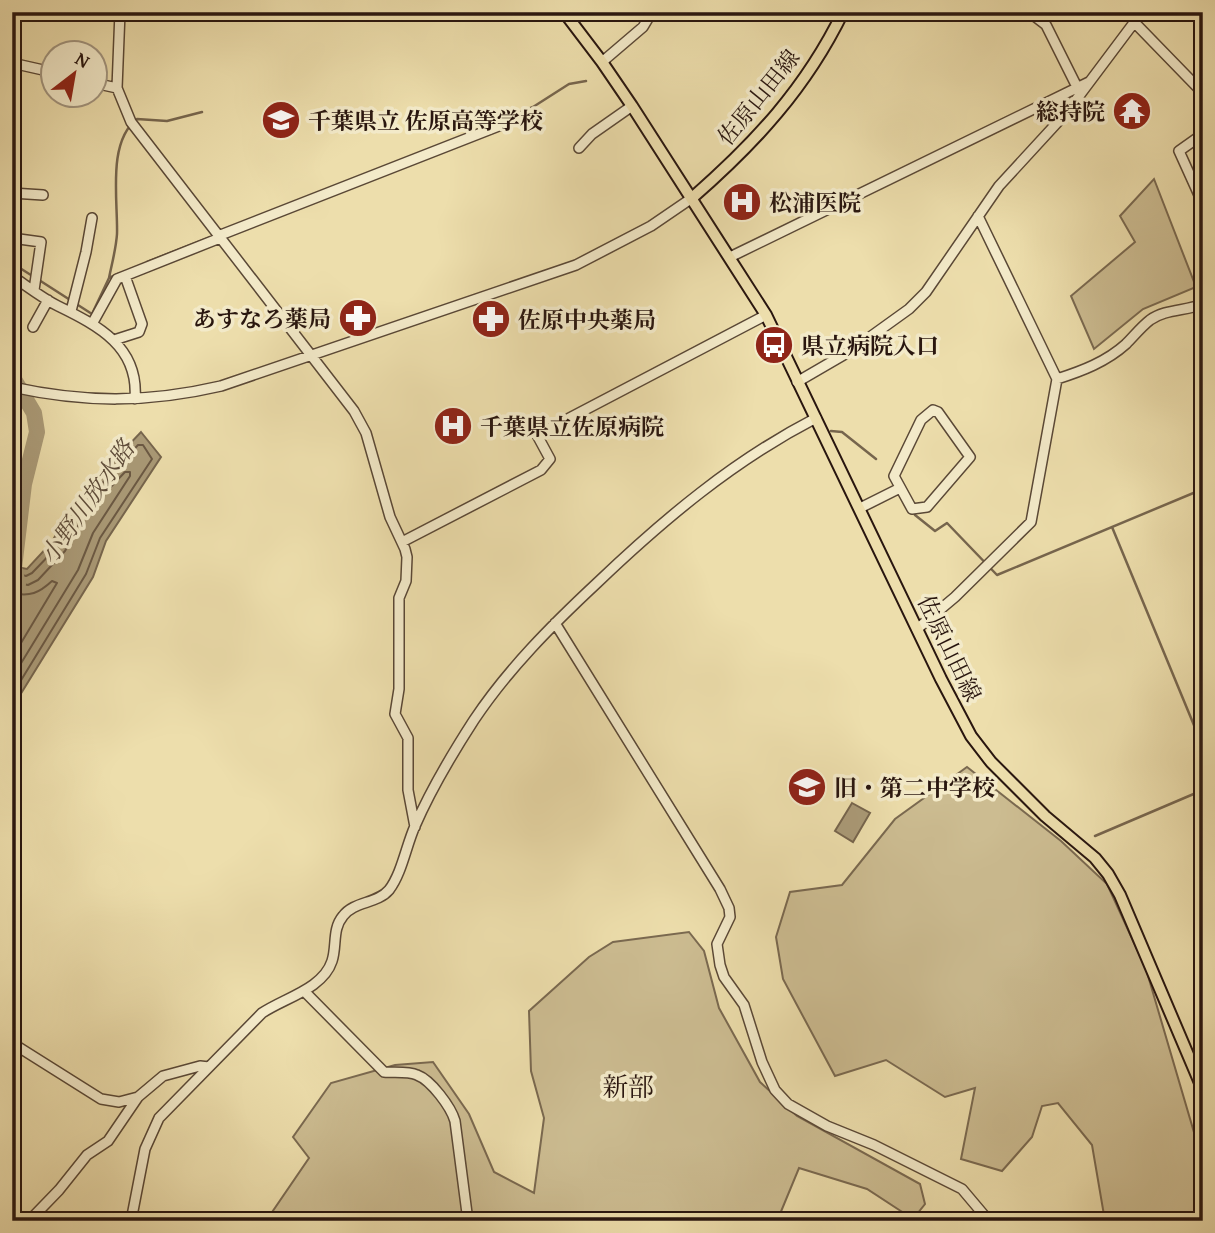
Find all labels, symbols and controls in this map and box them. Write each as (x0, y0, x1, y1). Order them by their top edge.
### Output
north arrow (38, 38, 108, 108)
street label: 佐原山田線 (709, 42, 807, 152)
text: N (70, 44, 96, 75)
temple icon: 総持院 (1111, 90, 1153, 132)
place label: 総持院 (1036, 95, 1105, 128)
school or university icon: 千葉県立 佐原高等学校 (260, 99, 302, 141)
place label: 千葉県立 佐原高等学校 (308, 104, 543, 137)
hospital icon: 松浦医院 (721, 181, 763, 223)
place label: 松浦医院 (769, 186, 861, 219)
pharmacy icon: あすなろ薬局 (337, 297, 379, 339)
pharmacy icon: 佐原中央薬局 (470, 298, 512, 340)
place label: あすなろ薬局 (193, 302, 331, 335)
place label: 佐原中央薬局 (518, 303, 656, 336)
bus stop icon: 県立病院入口 (753, 324, 795, 366)
place label: 県立病院入口 (801, 329, 939, 362)
hospital icon: 千葉県立佐原病院 (432, 405, 474, 447)
place label: 千葉県立佐原病院 (480, 410, 664, 443)
water label: 小野川放水路 (31, 431, 144, 571)
street label: 佐原山田線 (910, 589, 990, 707)
school or university icon: 旧・第二中学校 (786, 766, 828, 808)
place label: 旧・第二中学校 (834, 771, 995, 804)
district label: 新部 (602, 1067, 654, 1106)

